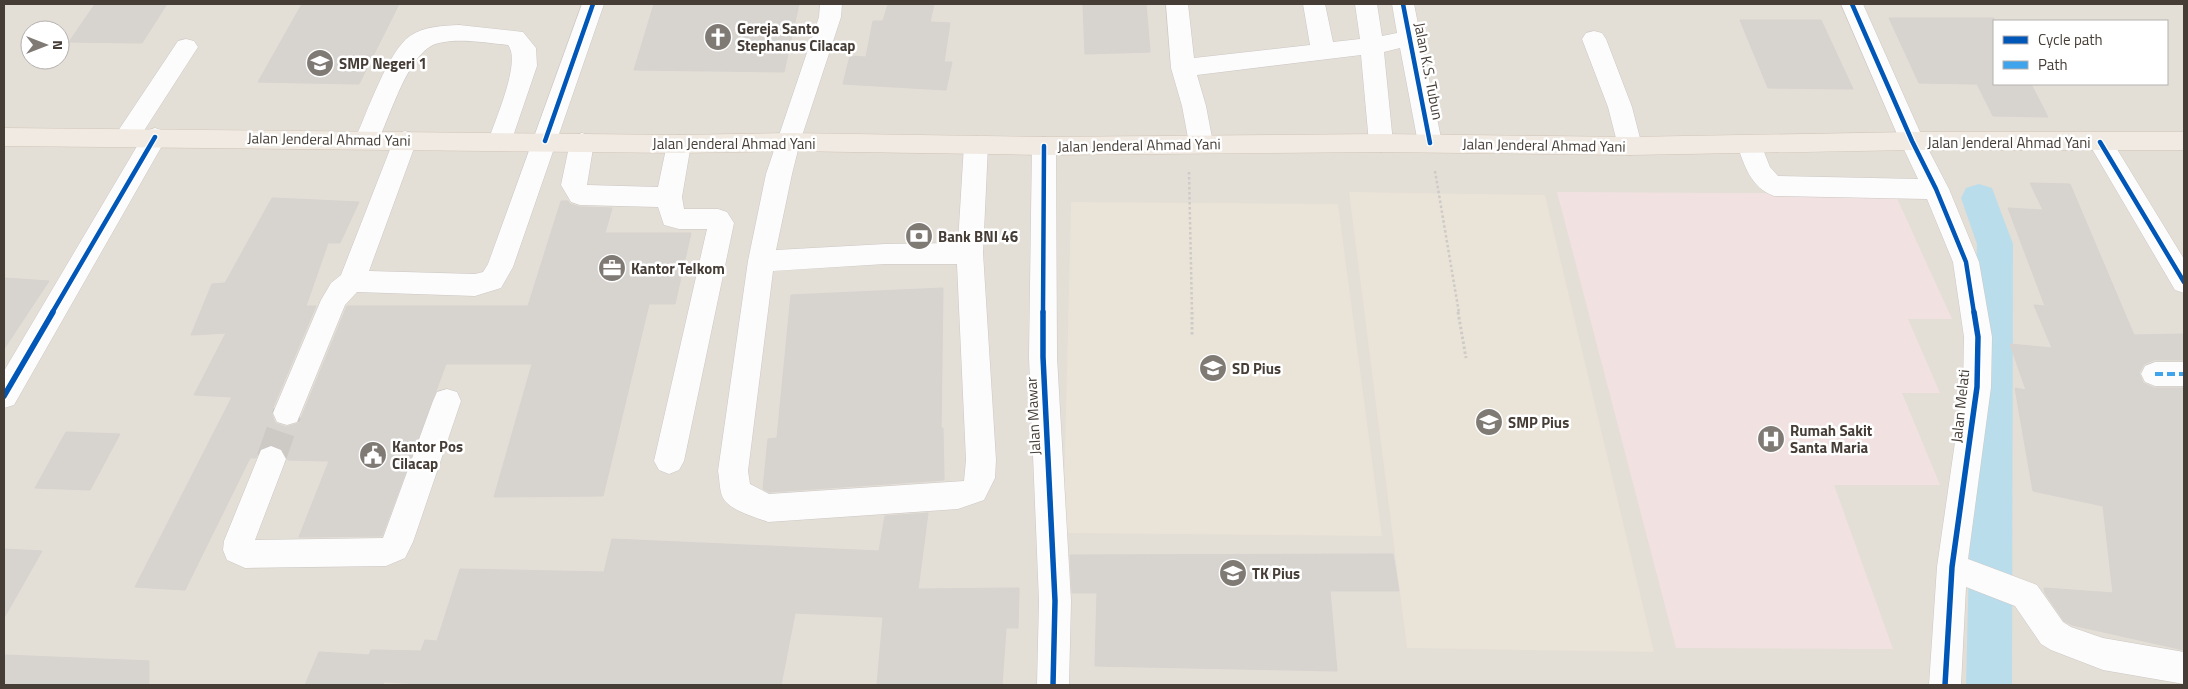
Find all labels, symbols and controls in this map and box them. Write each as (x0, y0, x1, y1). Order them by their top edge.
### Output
place label: Gereja Santo Stephanus Cilacap (737, 17, 856, 57)
north arrow (20, 20, 70, 70)
street label: Jalan K.S. Tubun (1408, 20, 1450, 122)
legend (1993, 20, 2168, 85)
church icon: Gereja Santo Stephanus Cilacap (703, 22, 733, 52)
text: Cycle path (2038, 28, 2103, 51)
text: N (48, 40, 69, 50)
school or university icon: SMP Negeri 1 (305, 48, 335, 78)
place label: SMP Negeri 1 (339, 52, 427, 75)
text: Path (2038, 53, 2068, 76)
street label: Jalan Jenderal Ahmad Yani (247, 126, 411, 152)
street label: Jalan Jenderal Ahmad Yani (1927, 131, 2091, 154)
street label: Jalan Jenderal Ahmad Yani (652, 132, 816, 155)
street label: Jalan Jenderal Ahmad Yani (1057, 132, 1221, 158)
street label: Jalan Jenderal Ahmad Yani (1462, 132, 1626, 158)
bank icon: Bank BNI 46 (904, 221, 934, 251)
place label: Bank BNI 46 (938, 225, 1018, 248)
office icon: Kantor Telkom (597, 253, 627, 283)
place label: Kantor Telkom (631, 257, 725, 280)
school or university icon: SD Pius (1198, 353, 1228, 383)
place label: SD Pius (1232, 357, 1281, 380)
street label: Jalan Melati (1945, 368, 1975, 444)
street label: Jalan Mawar (1019, 376, 1047, 456)
school or university icon: SMP Pius (1474, 407, 1504, 437)
place label: SMP Pius (1508, 411, 1569, 434)
place label: Rumah Sakit Santa Maria (1790, 419, 1873, 459)
hospital icon: Rumah Sakit Santa Maria (1756, 424, 1786, 454)
place label: Kantor Pos Cilacap (392, 435, 463, 475)
public building icon: Kantor Pos Cilacap (358, 440, 388, 470)
school or university icon: TK Pius (1218, 558, 1248, 588)
place label: TK Pius (1252, 562, 1300, 585)

